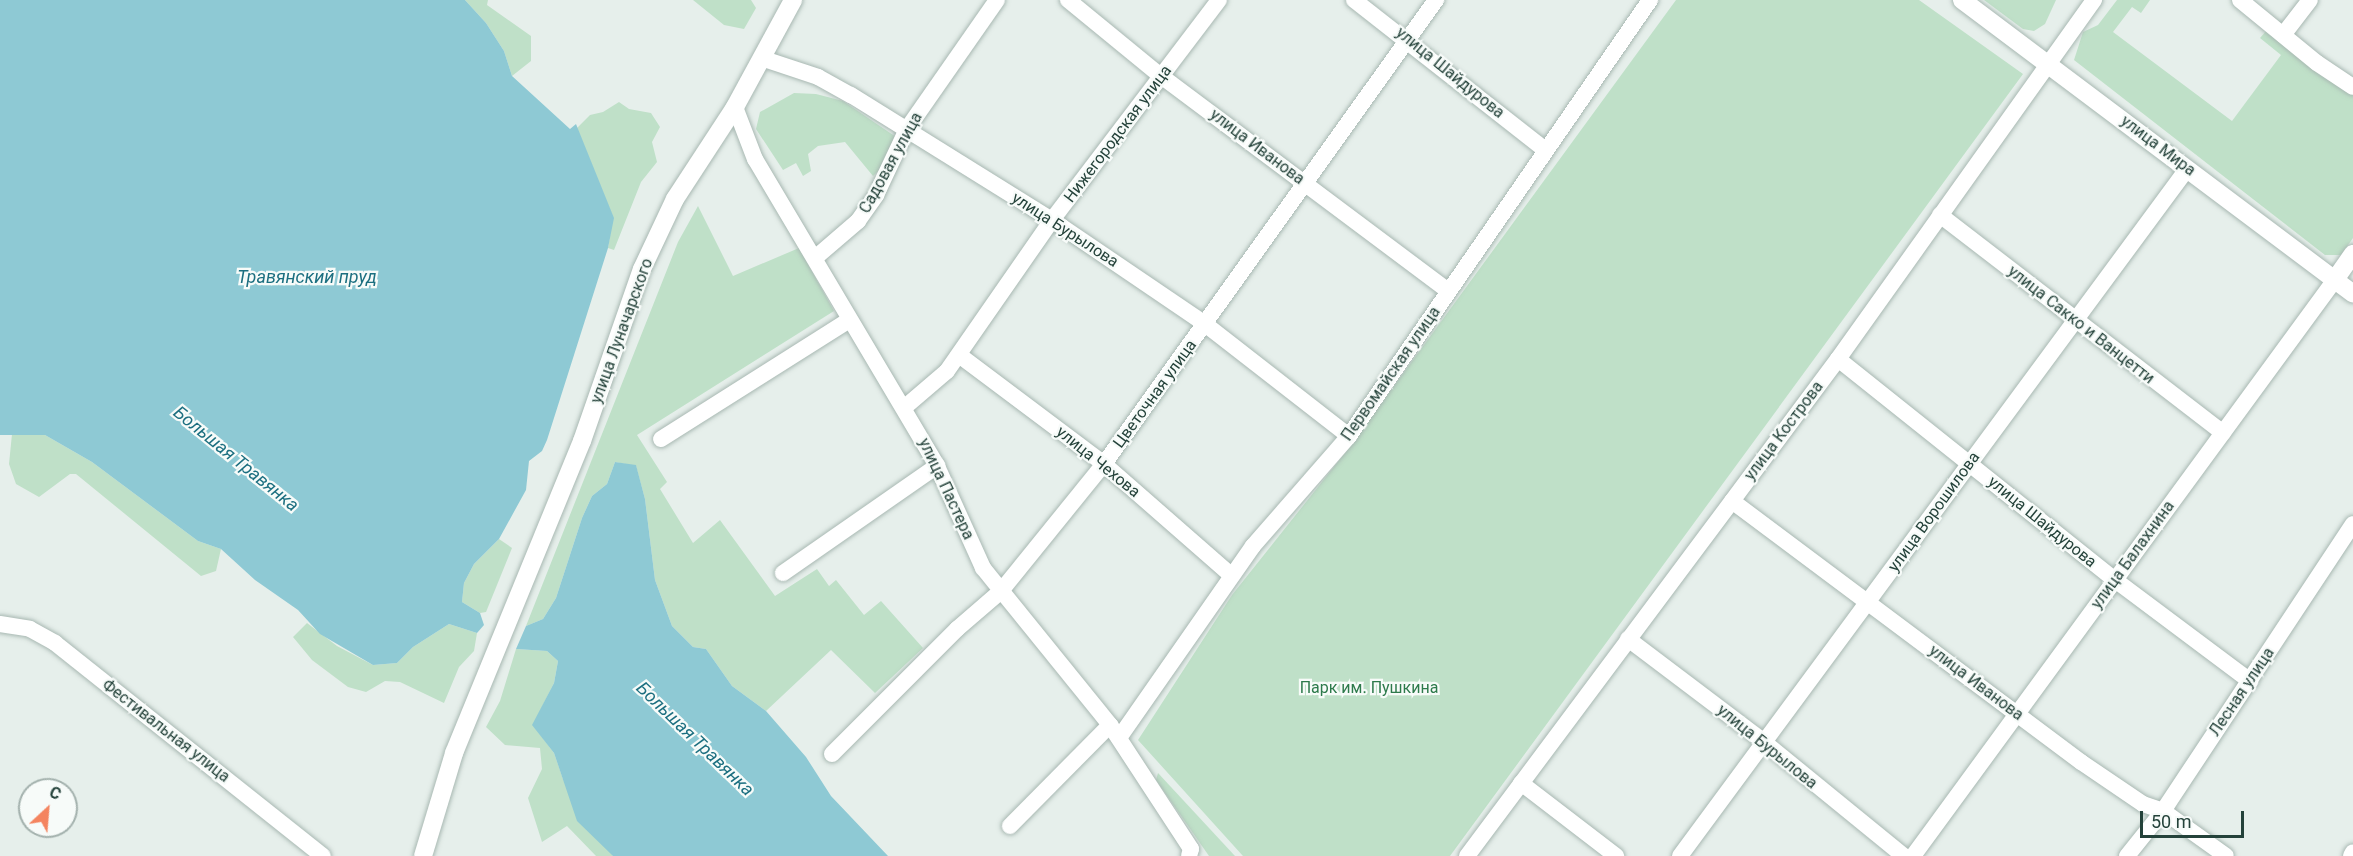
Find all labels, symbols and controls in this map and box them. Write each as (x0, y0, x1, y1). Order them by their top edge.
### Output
street label: улица Шайдурова (1392, 23, 1508, 123)
street label: Нижегородская улица (1060, 62, 1176, 206)
street label: улица Иванова (1206, 105, 1308, 189)
street label: Садовая улица (855, 109, 927, 217)
street label: улица Мира (2117, 112, 2199, 180)
street label: улица Бурылова (1008, 188, 1122, 272)
street label: улица Луначарского (587, 256, 657, 406)
street label: улица Сакко и Ванцетти (2004, 262, 2158, 388)
water label: Травянский пруд (237, 266, 377, 288)
street label: Первомайская улица (1337, 303, 1445, 445)
street label: Цветочная улица (1109, 336, 1201, 452)
street label: улица Кострова (1740, 378, 1828, 484)
water label: Большая Травянка (169, 402, 303, 516)
street label: улица Чехова (1052, 422, 1144, 502)
street label: улица Пастера (914, 435, 978, 543)
street label: улица Ворошилова (1884, 448, 1984, 576)
street label: улица Шайдурова (1984, 472, 2100, 572)
street label: улица Балахнина (2087, 497, 2179, 613)
street label: улица Иванова (1925, 641, 2027, 725)
street label: Лесная улица (2205, 644, 2279, 740)
street label: Фестивальная улица (98, 675, 234, 787)
water label: Большая Травянка (632, 677, 758, 801)
park label: Парк им. Пушкина (1300, 678, 1438, 698)
street label: улица Бурылова (1713, 701, 1821, 793)
north arrow (18, 778, 78, 838)
text: С (46, 782, 64, 804)
scale bar (2143, 799, 2246, 837)
text: 50 m (2151, 811, 2191, 832)

